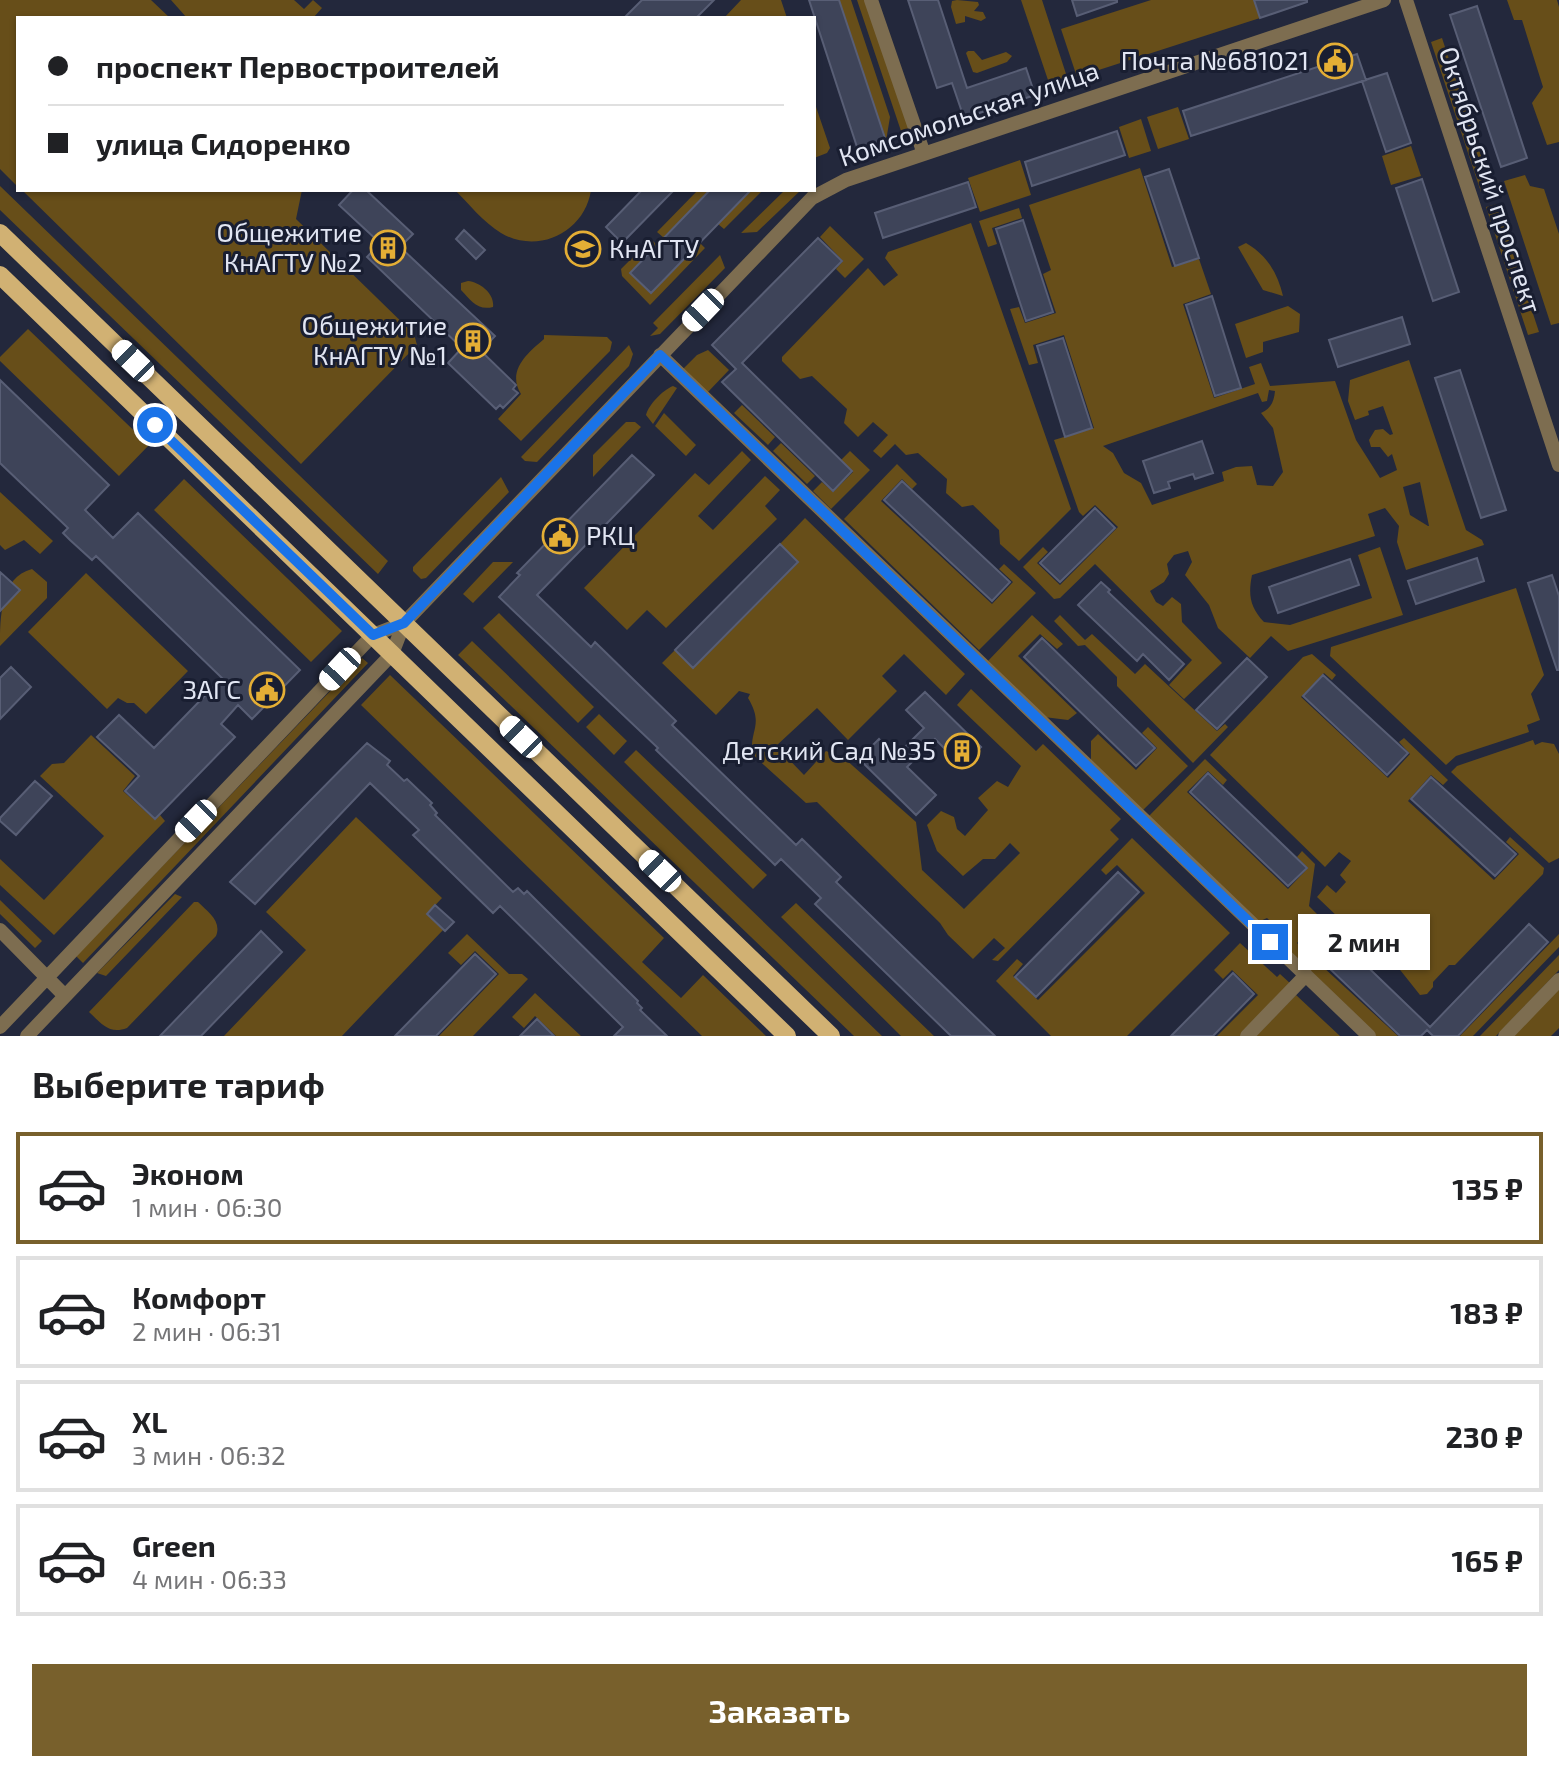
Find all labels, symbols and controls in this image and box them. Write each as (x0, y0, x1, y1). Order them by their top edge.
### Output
public building icon: Почта №681021 (1316, 42, 1354, 80)
street label: Октябрьский проспект (1434, 42, 1549, 317)
place label: Почта №681021 (1121, 44, 1309, 75)
text: проспект Первостроителей (96, 48, 500, 84)
street label: Комсомольская улица (835, 54, 1103, 173)
text: улица Сидоренко (96, 125, 351, 161)
place label: Общежитие КнАГТУ №2 (217, 216, 362, 277)
building icon: Общежитие КнАГТУ №2 (369, 229, 407, 267)
school or university icon: КнАГТУ (564, 230, 602, 268)
place label: КнАГТУ (609, 232, 699, 263)
car (678, 284, 728, 336)
place label: Общежитие КнАГТУ №1 (302, 309, 447, 370)
building icon: Общежитие КнАГТУ №1 (454, 322, 492, 360)
car (107, 336, 159, 386)
route start (137, 407, 173, 443)
public building icon: РКЦ (541, 517, 579, 555)
place label: РКЦ (586, 519, 635, 550)
car (315, 643, 365, 695)
public building icon: ЗАГС (248, 671, 286, 709)
place label: ЗАГС (183, 673, 241, 704)
car (495, 712, 547, 762)
building icon: Детский Сад №35 (943, 732, 981, 770)
place label: Детский Сад №35 (722, 734, 936, 765)
car (171, 795, 221, 847)
car (634, 846, 686, 896)
callout: 2 мин (1298, 914, 1430, 970)
route end (1252, 924, 1288, 960)
text: 2 мин (1328, 926, 1400, 957)
text: Выберите тариф (32, 1062, 325, 1105)
icon: car (36, 1152, 108, 1224)
text: Эконом (132, 1155, 244, 1191)
text: 135 ₽ (1452, 1170, 1523, 1206)
text: 1 мин · 06:30 (132, 1191, 283, 1222)
icon: car (36, 1276, 108, 1348)
text: Комфорт (132, 1279, 266, 1315)
text: 183 ₽ (1450, 1294, 1523, 1330)
text: 2 мин · 06:31 (132, 1315, 281, 1346)
icon: car (36, 1400, 108, 1472)
text: XL (132, 1403, 167, 1439)
text: 230 ₽ (1445, 1418, 1523, 1454)
text: 3 мин · 06:32 (132, 1439, 286, 1470)
icon: car (36, 1524, 108, 1596)
text: Green (132, 1527, 216, 1563)
text: 165 ₽ (1452, 1542, 1523, 1578)
text: 4 мин · 06:33 (132, 1563, 287, 1594)
button: Заказать (32, 1664, 1527, 1756)

